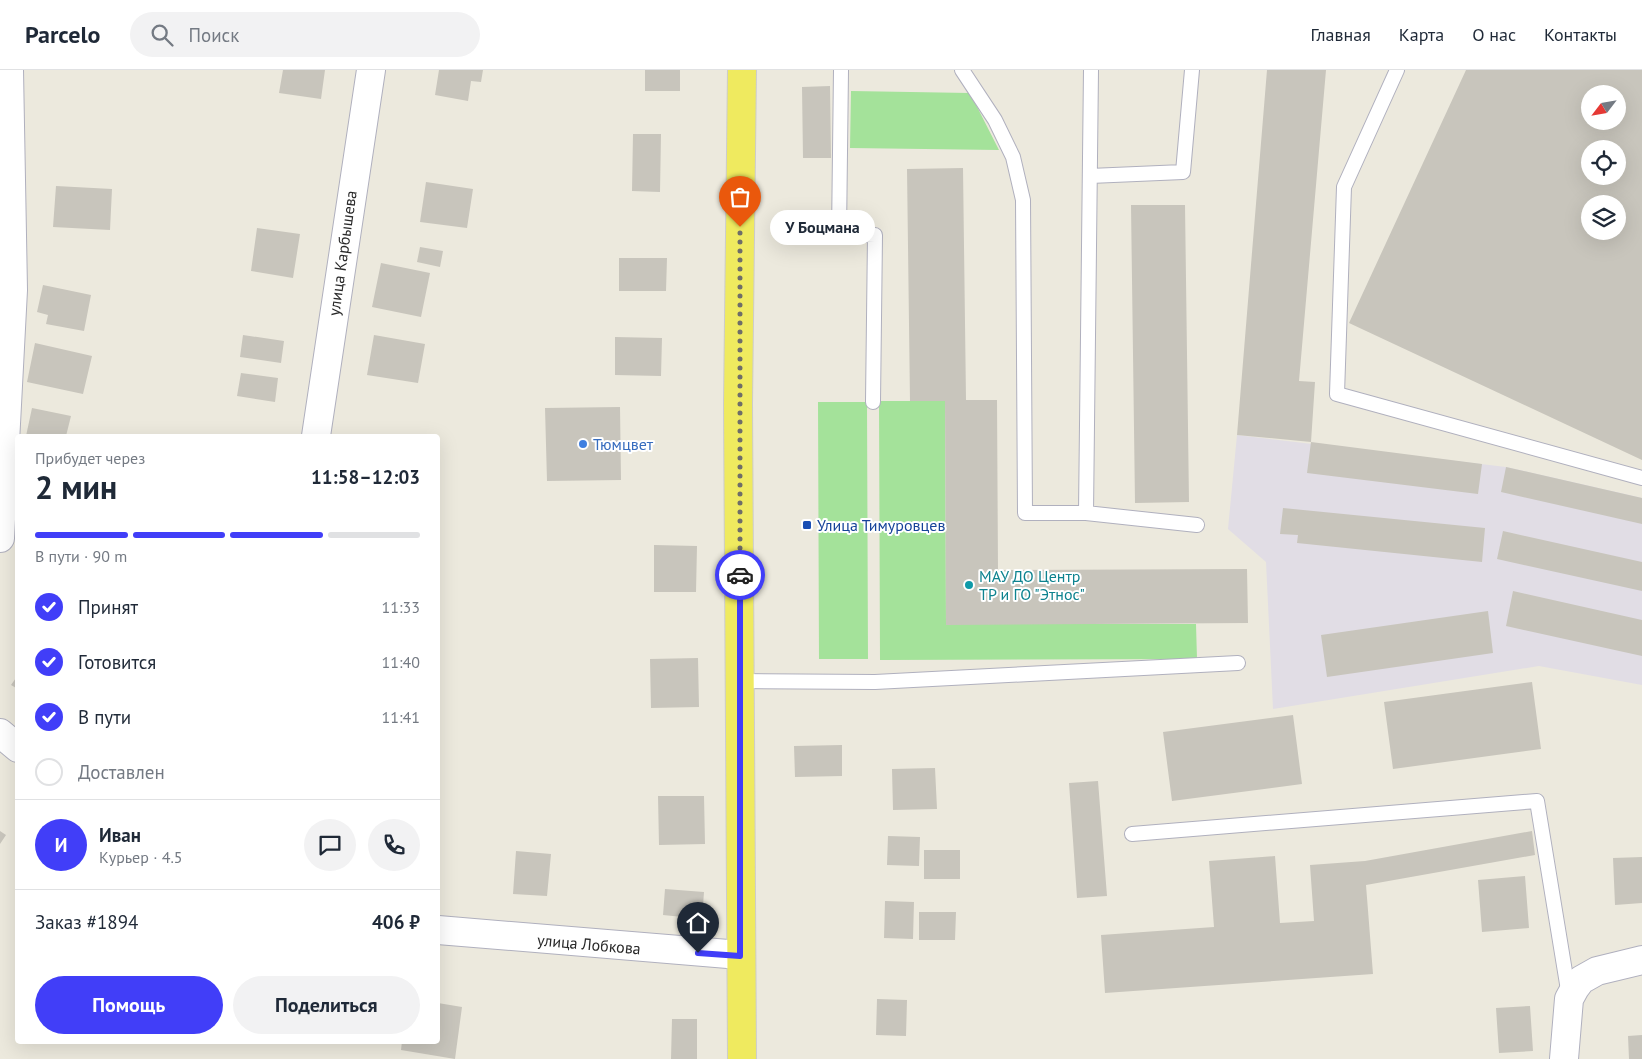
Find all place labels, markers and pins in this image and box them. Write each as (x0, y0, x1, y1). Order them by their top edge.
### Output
pin (719, 176, 761, 227)
callout: У Боцмана (770, 210, 875, 244)
place label: Тюмцвет (593, 434, 654, 454)
marker: Тюмцвет (577, 438, 589, 450)
place label: Улица Тимуровцев (817, 515, 945, 535)
marker: Улица Тимуровцев (801, 519, 813, 531)
place label: МАУ ДО Центр ТР и ГО "Этнос" (979, 566, 1085, 604)
marker: МАУ ДО Центр ТР и ГО "Этнос" (963, 579, 975, 591)
pin (677, 902, 719, 953)

